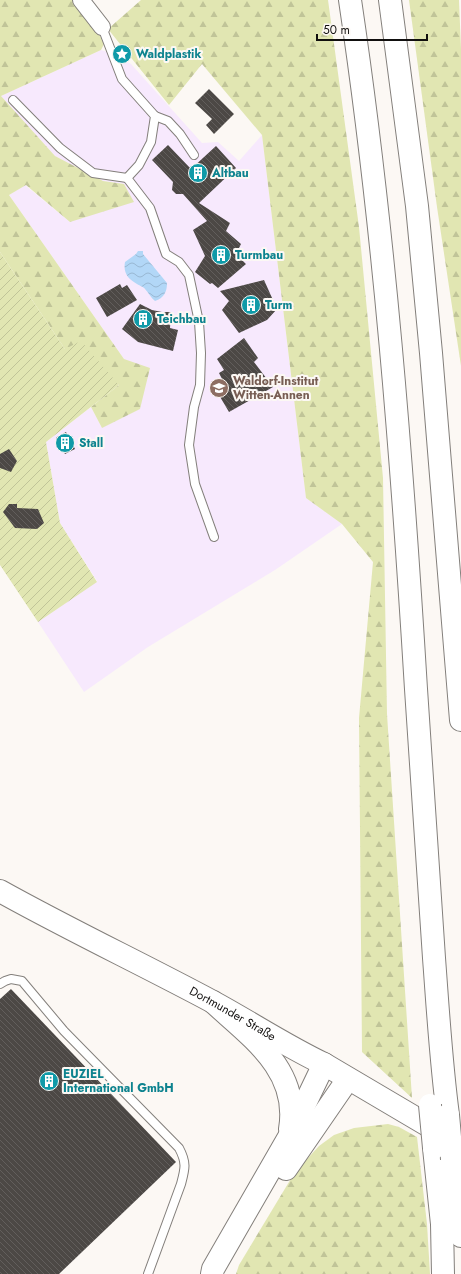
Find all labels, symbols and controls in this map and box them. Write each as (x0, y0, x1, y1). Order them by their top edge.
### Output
scale bar (317, 16, 427, 42)
text: 50 m (323, 21, 350, 39)
place icon: Waldplastik (111, 43, 133, 65)
place label: Waldplastik (136, 45, 201, 63)
building icon: Altbau (187, 162, 209, 184)
place label: Altbau (211, 164, 249, 182)
building icon: Turmbau (210, 244, 232, 266)
place label: Turmbau (235, 246, 283, 264)
building icon: Turm (240, 294, 262, 316)
place label: Turm (265, 296, 293, 314)
building icon: Teichbau (132, 308, 154, 330)
place label: Teichbau (157, 310, 206, 328)
place label: Waldorf-Institut Witten-Annen (233, 372, 319, 404)
school or university icon: Waldorf-Institut Witten-Annen (208, 377, 230, 399)
building icon: Stall (54, 432, 76, 454)
place label: Stall (79, 434, 103, 452)
street label: Dortmunder Straße (186, 982, 279, 1045)
place label: EUZIEL International GmbH (63, 1065, 174, 1097)
building icon: EUZIEL International GmbH (38, 1070, 60, 1092)

